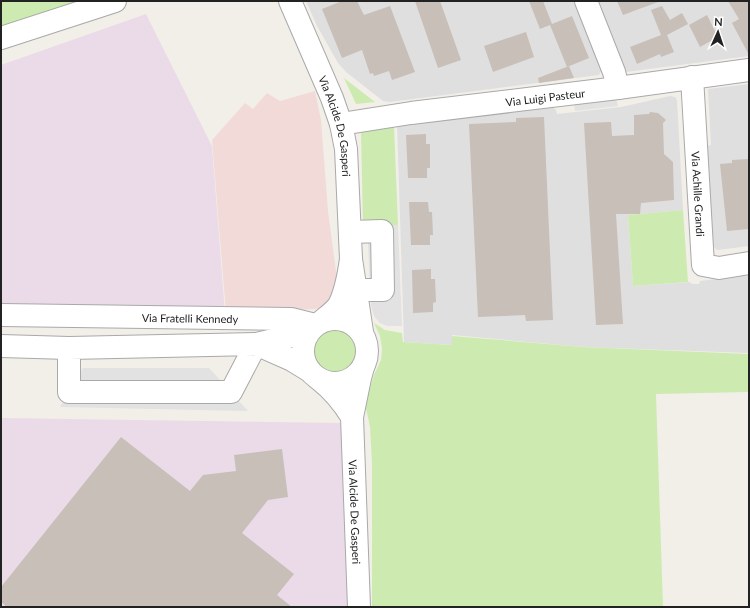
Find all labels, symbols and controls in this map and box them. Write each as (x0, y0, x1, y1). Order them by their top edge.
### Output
north arrow (698, 12, 738, 52)
text: N (714, 15, 723, 28)
street label: Via Alcide De Gasperi (316, 73, 354, 177)
street label: Via Luigi Pasteur (505, 86, 586, 108)
street label: Via Achille Grandi (690, 151, 708, 237)
street label: Via Fratelli Kennedy (142, 310, 239, 325)
street label: Via Alcide De Gasperi (347, 459, 364, 565)

